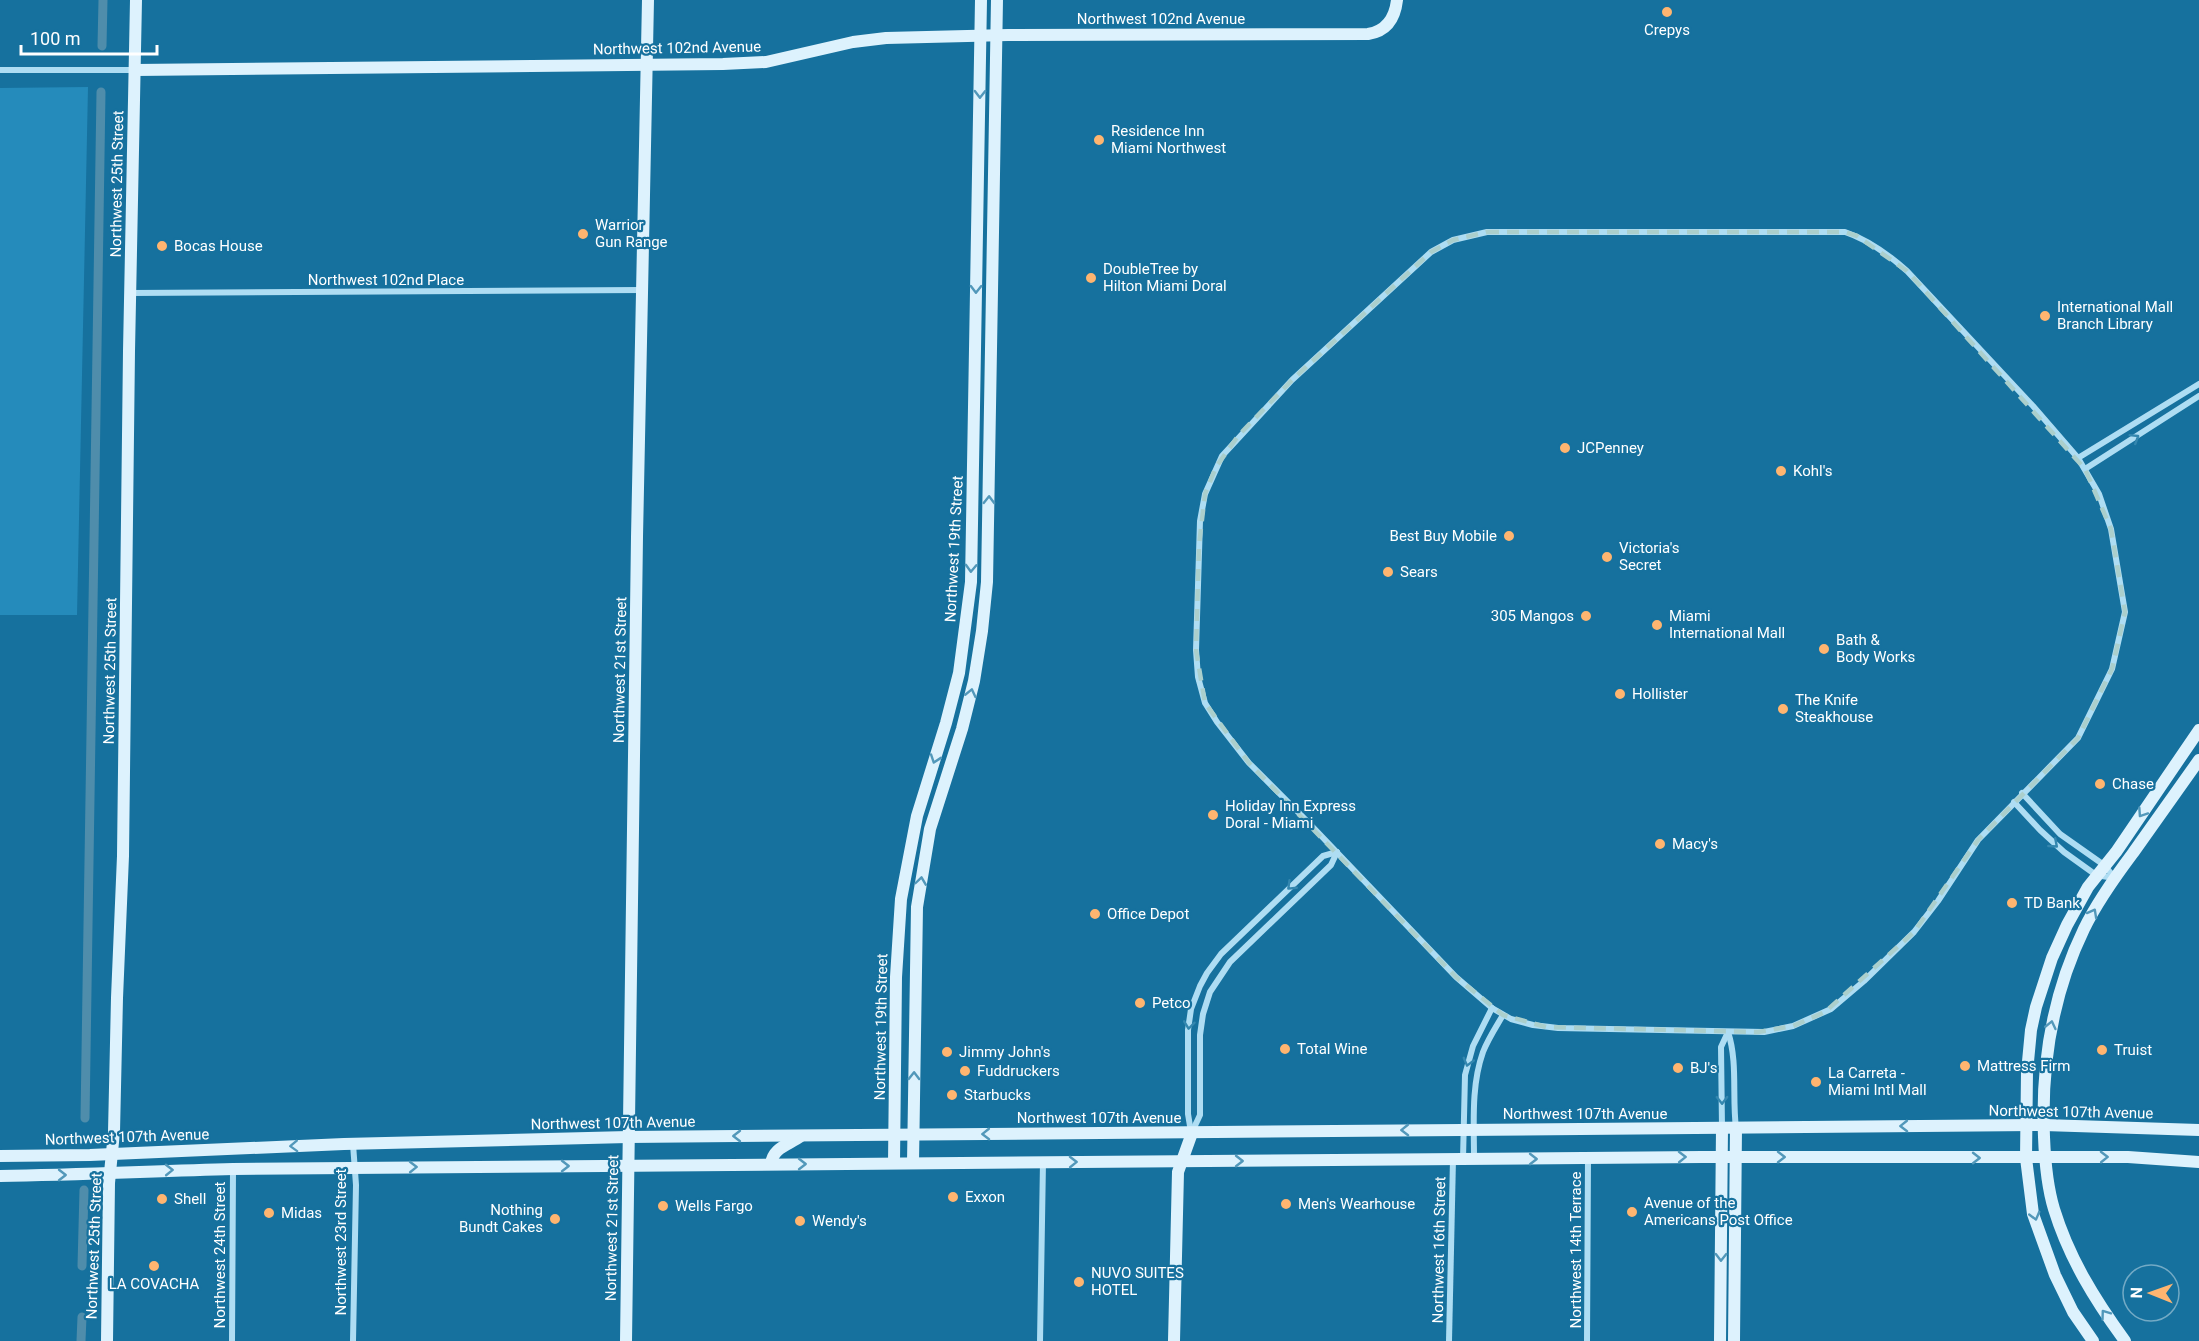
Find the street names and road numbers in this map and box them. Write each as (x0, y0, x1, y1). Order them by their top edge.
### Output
street label: Northwest 102nd Avenue (1077, 10, 1245, 28)
street label: Northwest 102nd Avenue (593, 38, 761, 58)
street label: Northwest 25th Street (107, 110, 127, 258)
street label: Northwest 102nd Place (308, 271, 464, 289)
street label: Northwest 19th Street (941, 475, 967, 623)
street label: Northwest 25th Street (100, 597, 120, 745)
street label: Northwest 21st Street (610, 597, 630, 743)
street label: Northwest 19th Street (871, 953, 891, 1101)
street label: Northwest 107th Avenue (1989, 1102, 2154, 1122)
street label: Northwest 107th Avenue (1503, 1105, 1667, 1123)
street label: Northwest 107th Avenue (1017, 1109, 1181, 1127)
street label: Northwest 107th Avenue (531, 1113, 696, 1133)
street label: Northwest 107th Avenue (44, 1125, 210, 1149)
street label: Northwest 21st Street (602, 1155, 622, 1301)
street label: Northwest 23rd Street (332, 1168, 350, 1316)
street label: Northwest 14th Terrace (1567, 1171, 1585, 1328)
street label: Northwest 25th Street (82, 1172, 106, 1320)
street label: Northwest 16th Street (1429, 1176, 1449, 1324)
street label: Northwest 24th Street (211, 1182, 229, 1328)

